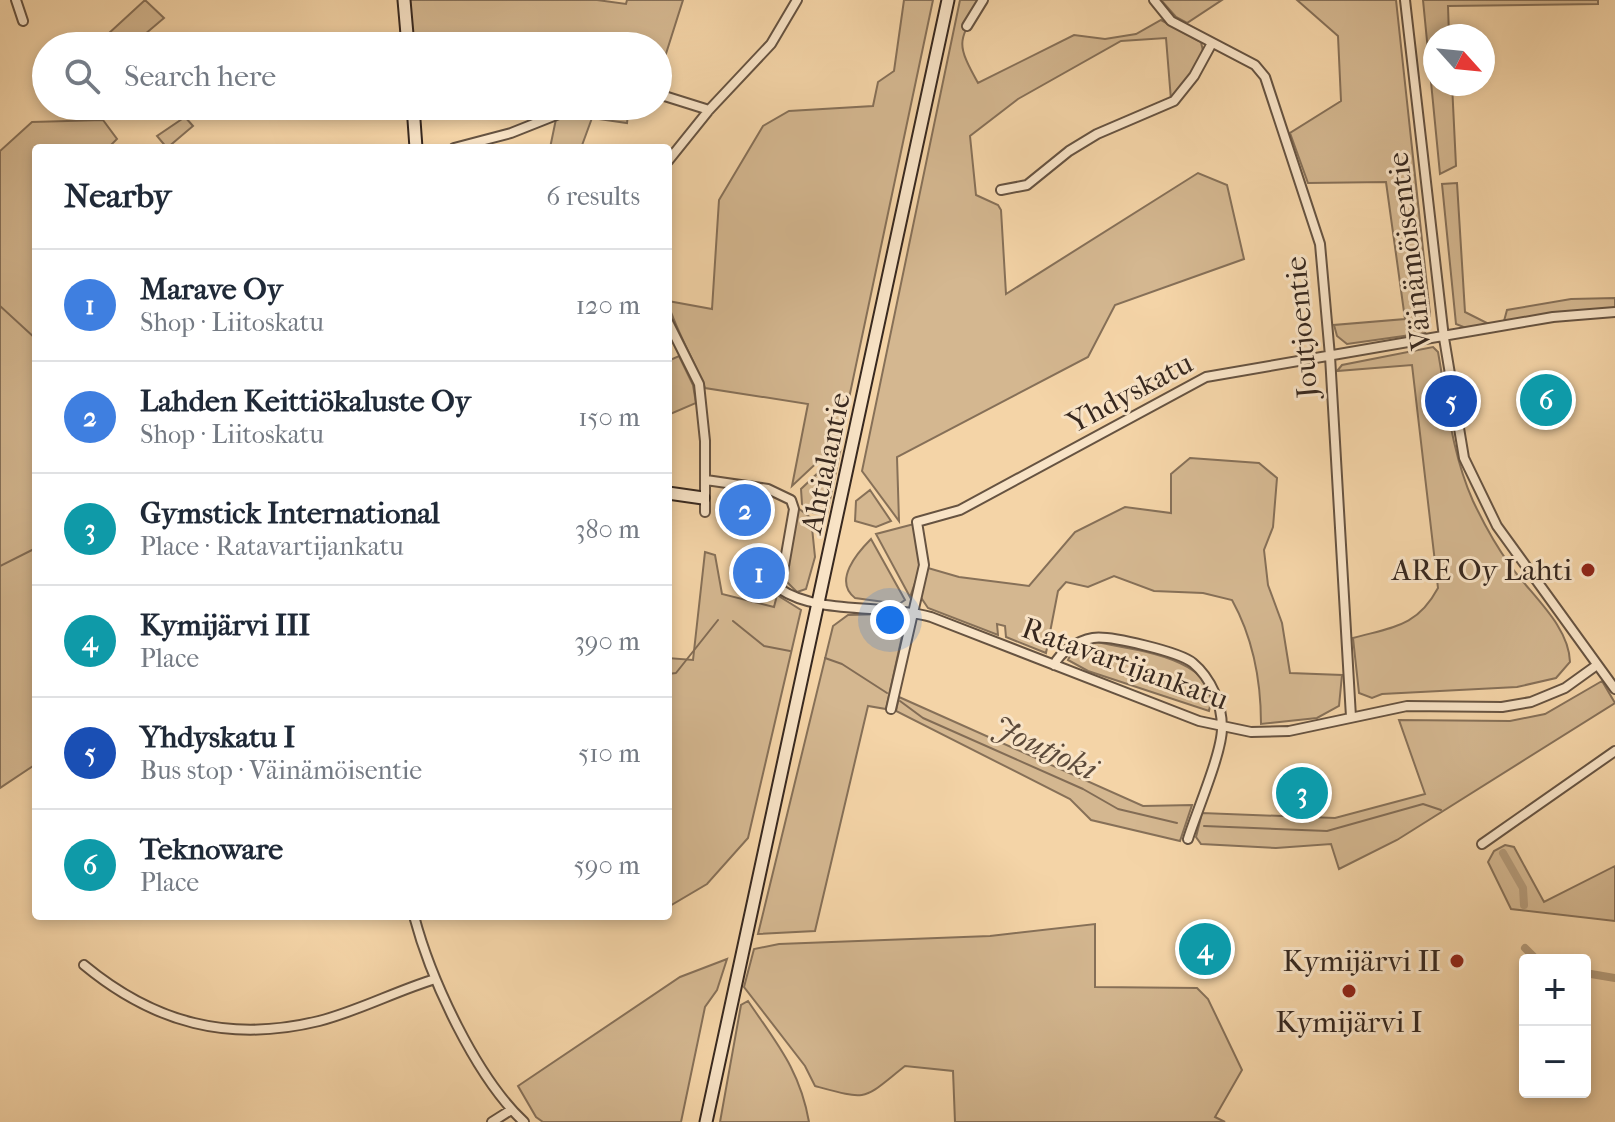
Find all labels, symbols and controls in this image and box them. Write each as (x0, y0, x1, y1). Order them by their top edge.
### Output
north arrow (1423, 24, 1495, 96)
search box (32, 32, 672, 120)
icon: search (60, 54, 104, 98)
text: Search here (124, 59, 276, 94)
street label: Väinämöisentie (1380, 150, 1440, 353)
text: Nearby (64, 176, 171, 216)
text: 6 results (546, 181, 640, 212)
street label: Joutjoentie (1278, 254, 1326, 401)
text: Marave Oy (140, 272, 283, 307)
text: 1 (85, 290, 95, 321)
text: 120 m (576, 290, 640, 321)
text: Shop · Liitoskatu (140, 307, 324, 338)
street label: Yhdyskatu (1060, 345, 1199, 441)
pin: 6 (1520, 370, 1572, 430)
pin: 5 (1425, 371, 1477, 431)
text: Lahden Keittiökaluste Oy (140, 384, 471, 419)
street label: Ahtialantie (794, 389, 858, 538)
text: 2 (83, 402, 97, 433)
text: 150 m (578, 402, 640, 433)
text: Shop · Liitoskatu (140, 419, 324, 450)
pin: 2 (719, 480, 771, 540)
text: Gymstick International (140, 496, 440, 531)
text: 3 (85, 514, 95, 545)
text: 380 m (575, 514, 640, 545)
text: Place · Ratavartijankatu (140, 531, 404, 562)
pin: 1 (733, 543, 785, 603)
place label: ARE Oy Lahti (1391, 553, 1572, 588)
marker: ARE Oy Lahti (1579, 561, 1597, 579)
your location (870, 600, 910, 640)
text: Kymijärvi III (140, 608, 310, 643)
street label: Ratavartijankatu (1017, 610, 1233, 718)
text: 4 (82, 626, 98, 657)
text: 390 m (574, 626, 640, 657)
text: Place (140, 643, 199, 674)
water label: Joutjoki (987, 708, 1105, 789)
text: Yhdyskatu I (140, 720, 295, 755)
text: 5 (84, 738, 96, 769)
text: 510 m (578, 738, 640, 769)
text: Bus stop · Väinämöisentie (140, 755, 422, 786)
pin: 3 (1276, 763, 1328, 823)
text: Teknoware (140, 832, 283, 867)
text: 6 (83, 850, 97, 881)
text: 590 m (574, 850, 640, 881)
text: Place (140, 867, 199, 898)
pin: 4 (1179, 919, 1231, 979)
place label: Kymijärvi II (1283, 944, 1441, 979)
marker: Kymijärvi II (1448, 952, 1466, 970)
map controls (1519, 954, 1591, 1098)
button: + (1519, 954, 1591, 1026)
marker: Kymijärvi I (1340, 982, 1358, 1000)
place label: Kymijärvi I (1276, 1005, 1422, 1040)
button: − (1519, 1026, 1591, 1098)

